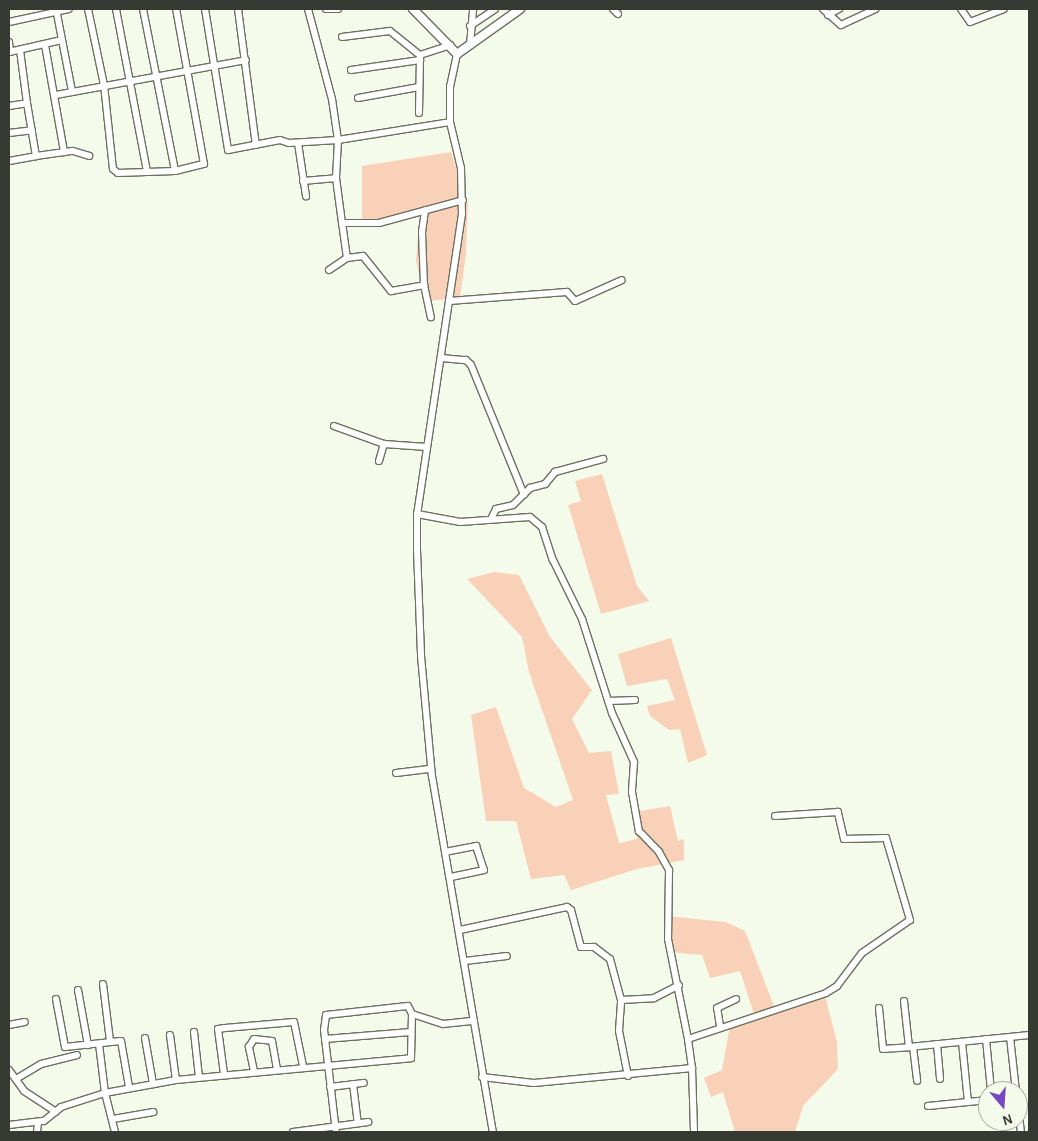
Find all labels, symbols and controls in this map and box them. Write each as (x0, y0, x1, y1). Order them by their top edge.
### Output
north arrow (978, 1081, 1028, 1131)
text: N (1001, 1111, 1014, 1127)

